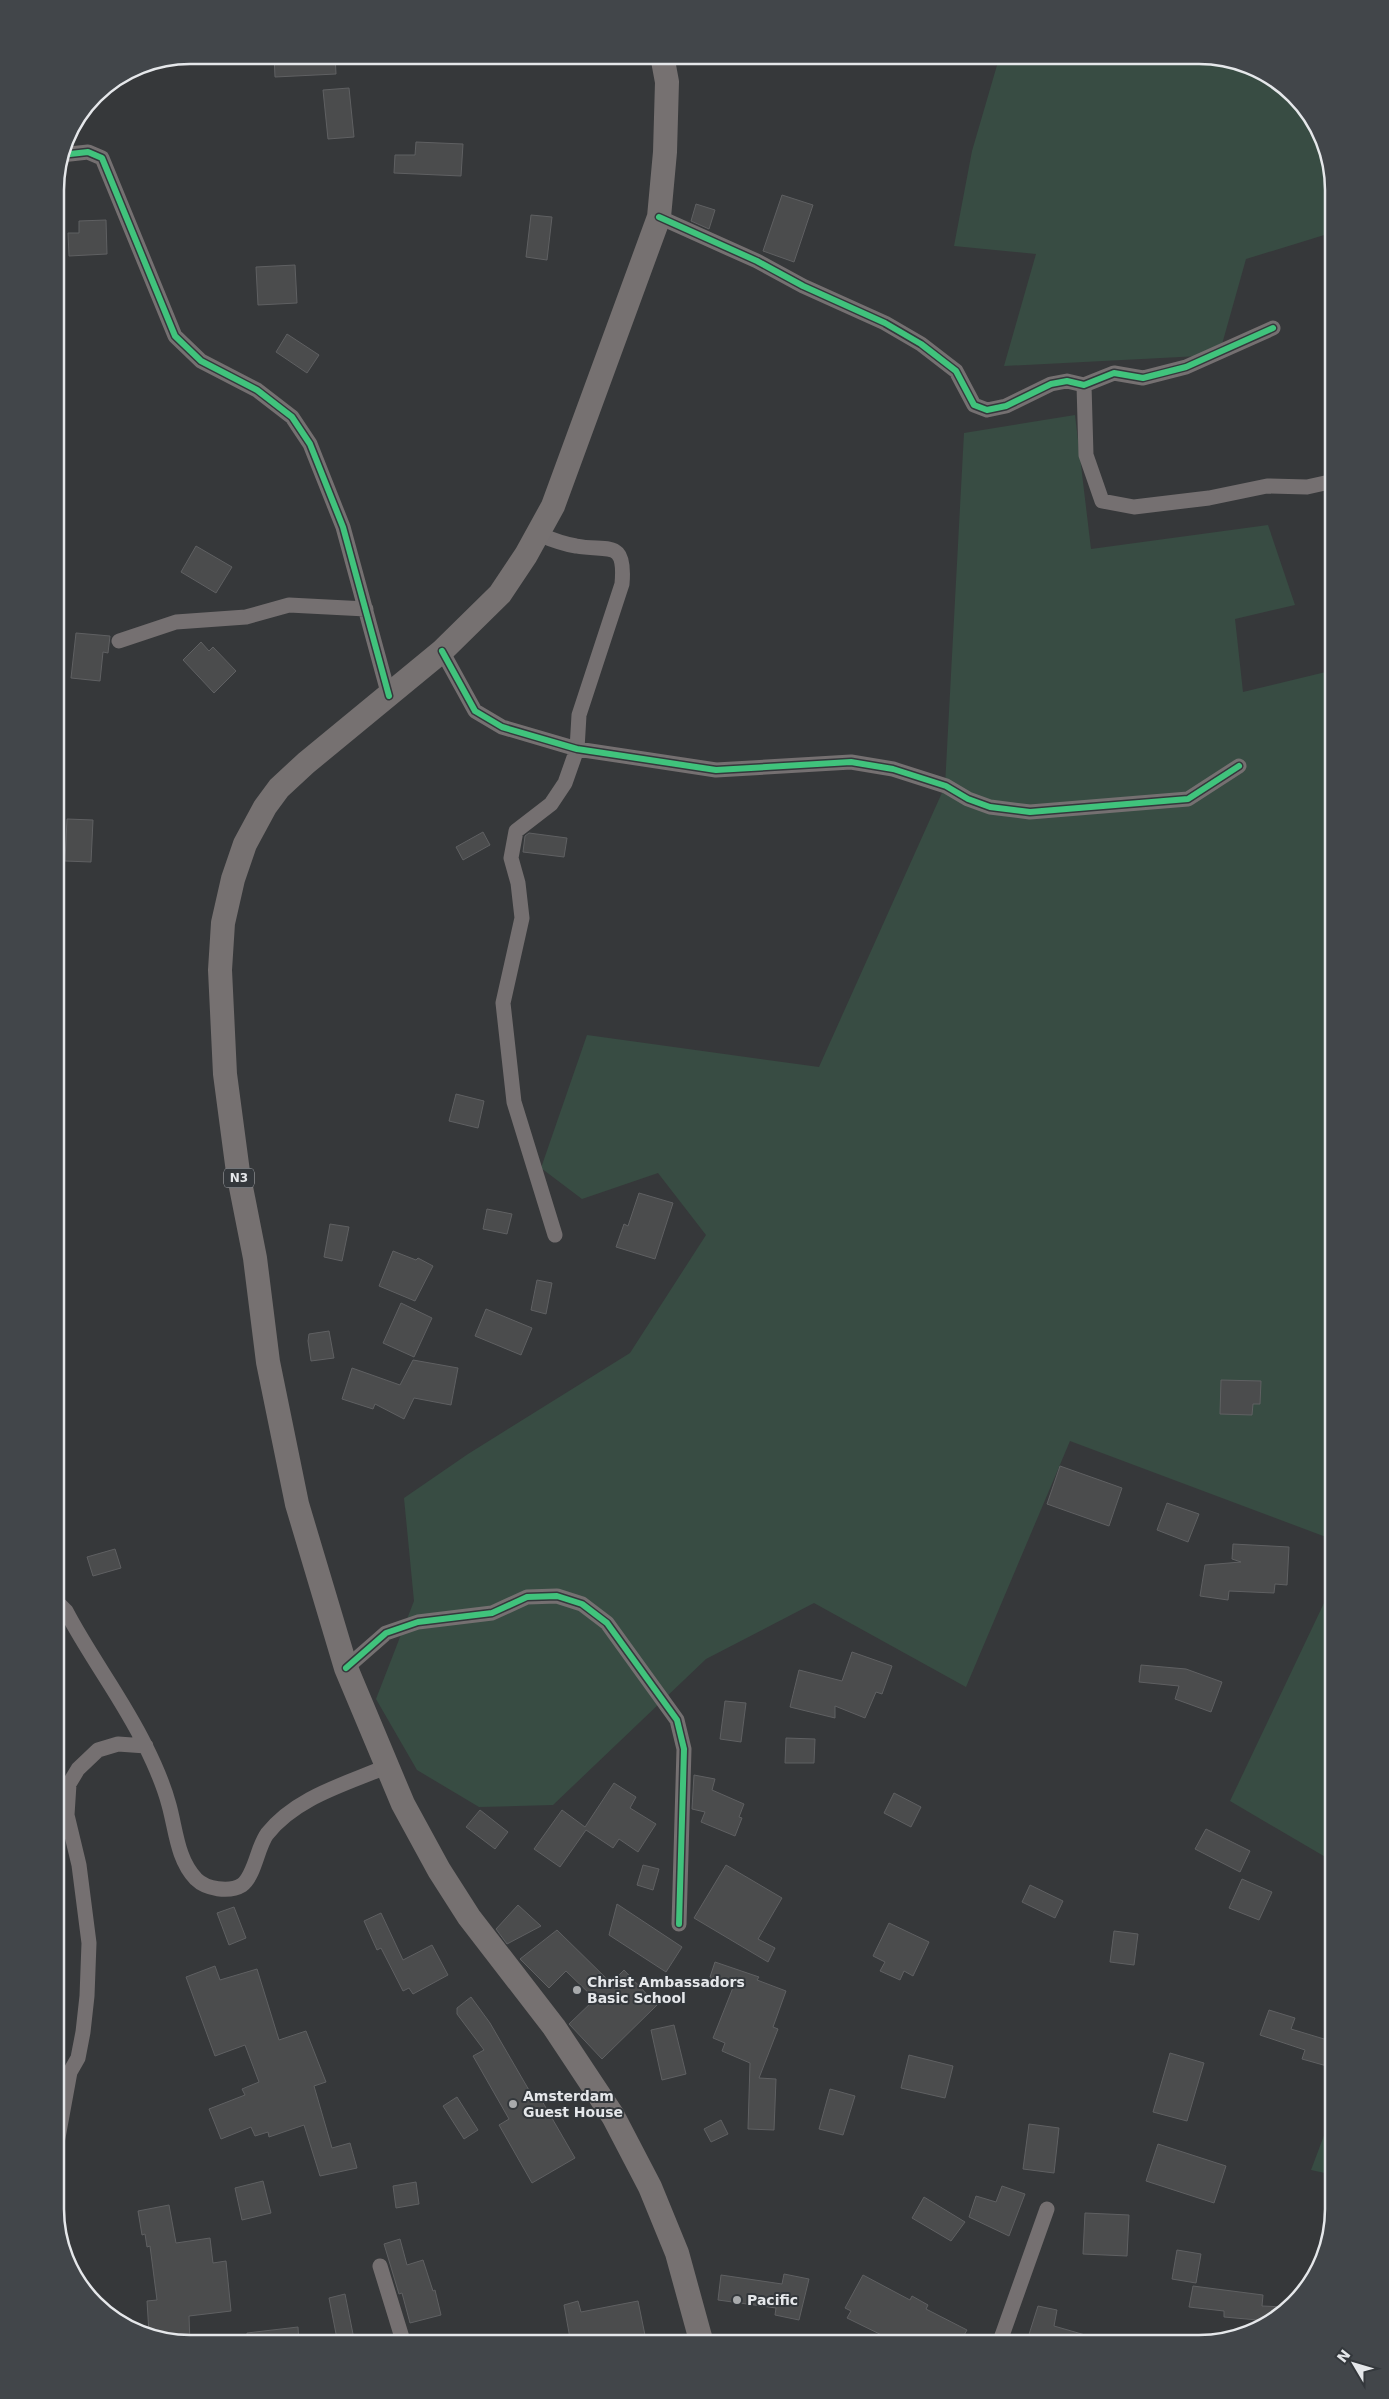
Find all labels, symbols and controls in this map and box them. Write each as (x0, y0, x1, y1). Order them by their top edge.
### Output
road number: N3 (224, 1168, 254, 1188)
place label: Christ Ambassadors Basic School (587, 1974, 745, 2006)
marker: Christ Ambassadors Basic School (571, 1984, 583, 1996)
place label: Amsterdam Guest House (523, 2088, 623, 2120)
marker: Amsterdam Guest House (507, 2098, 519, 2110)
place label: Pacific (747, 2292, 798, 2308)
marker: Pacific (731, 2294, 743, 2306)
north arrow (1329, 2339, 1379, 2389)
text: N (1334, 2346, 1354, 2366)

